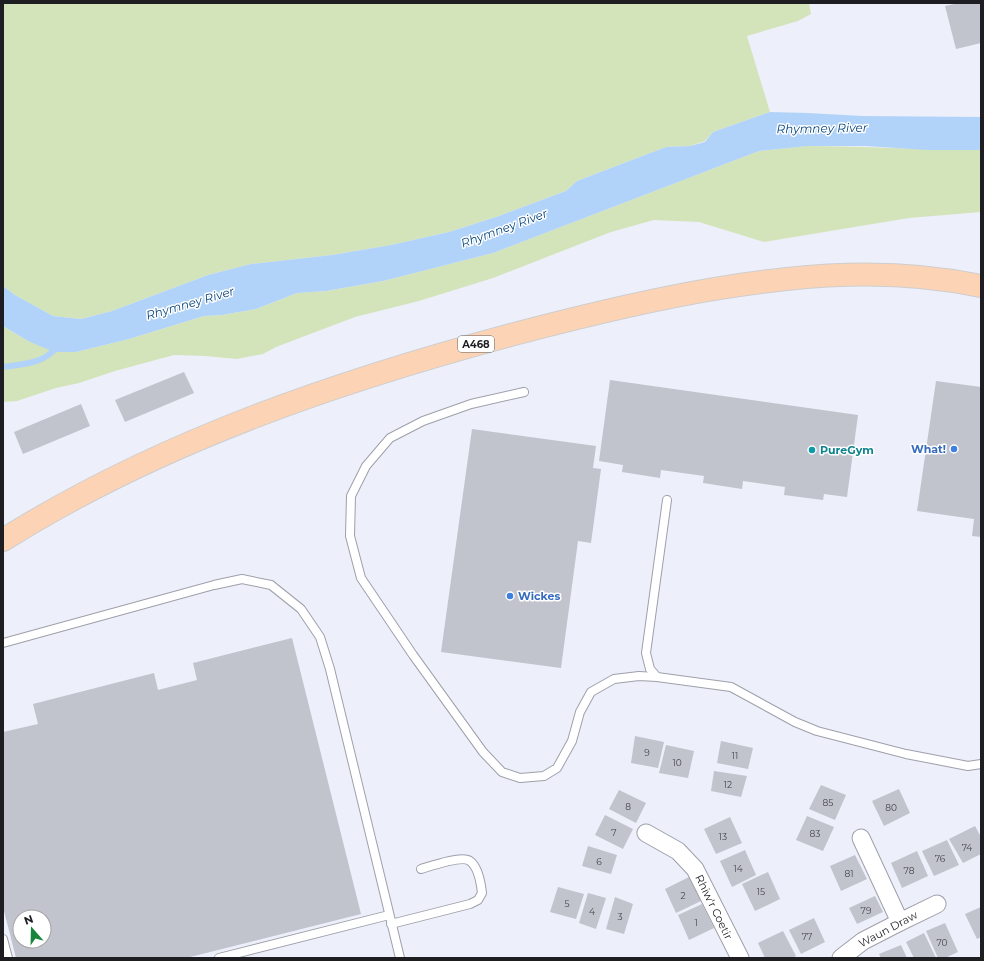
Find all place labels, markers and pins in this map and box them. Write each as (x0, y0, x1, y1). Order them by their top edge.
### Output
place label: What! (911, 442, 946, 456)
place label: PureGym (820, 443, 874, 457)
marker: What! (949, 444, 959, 454)
marker: PureGym (807, 445, 817, 455)
place label: Wickes (518, 589, 560, 603)
marker: Wickes (505, 591, 515, 601)

